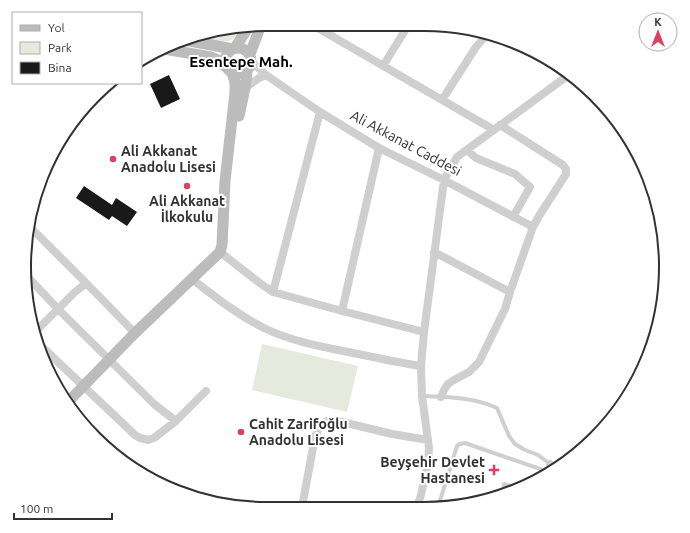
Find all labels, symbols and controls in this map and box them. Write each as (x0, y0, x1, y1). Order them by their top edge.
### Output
legend (12, 12, 142, 84)
north arrow (638, 12, 678, 52)
text: K (654, 16, 662, 28)
text: Yol (48, 21, 65, 34)
text: Park (48, 41, 72, 54)
district label: Esentepe Mah. (189, 53, 293, 70)
text: Bina (48, 61, 72, 74)
street label: Ali Akkanat Caddesi (348, 107, 464, 179)
place label: Ali Akkanat Anadolu Lisesi (121, 143, 216, 175)
marker: Ali Akkanat Anadolu Lisesi (108, 154, 118, 164)
marker: Ali Akkanat İlkokulu (182, 181, 192, 191)
place label: Ali Akkanat İlkokulu (149, 193, 225, 225)
place label: Cahit Zarifoğlu Anadolu Lisesi (249, 416, 348, 448)
marker: Cahit Zarifoğlu Anadolu Lisesi (236, 427, 246, 437)
place label: Beyşehir Devlet Hastanesi (380, 454, 485, 486)
marker: Beyşehir Devlet Hastanesi (488, 464, 500, 476)
scale bar (14, 495, 112, 521)
text: 100 m (20, 502, 53, 515)

